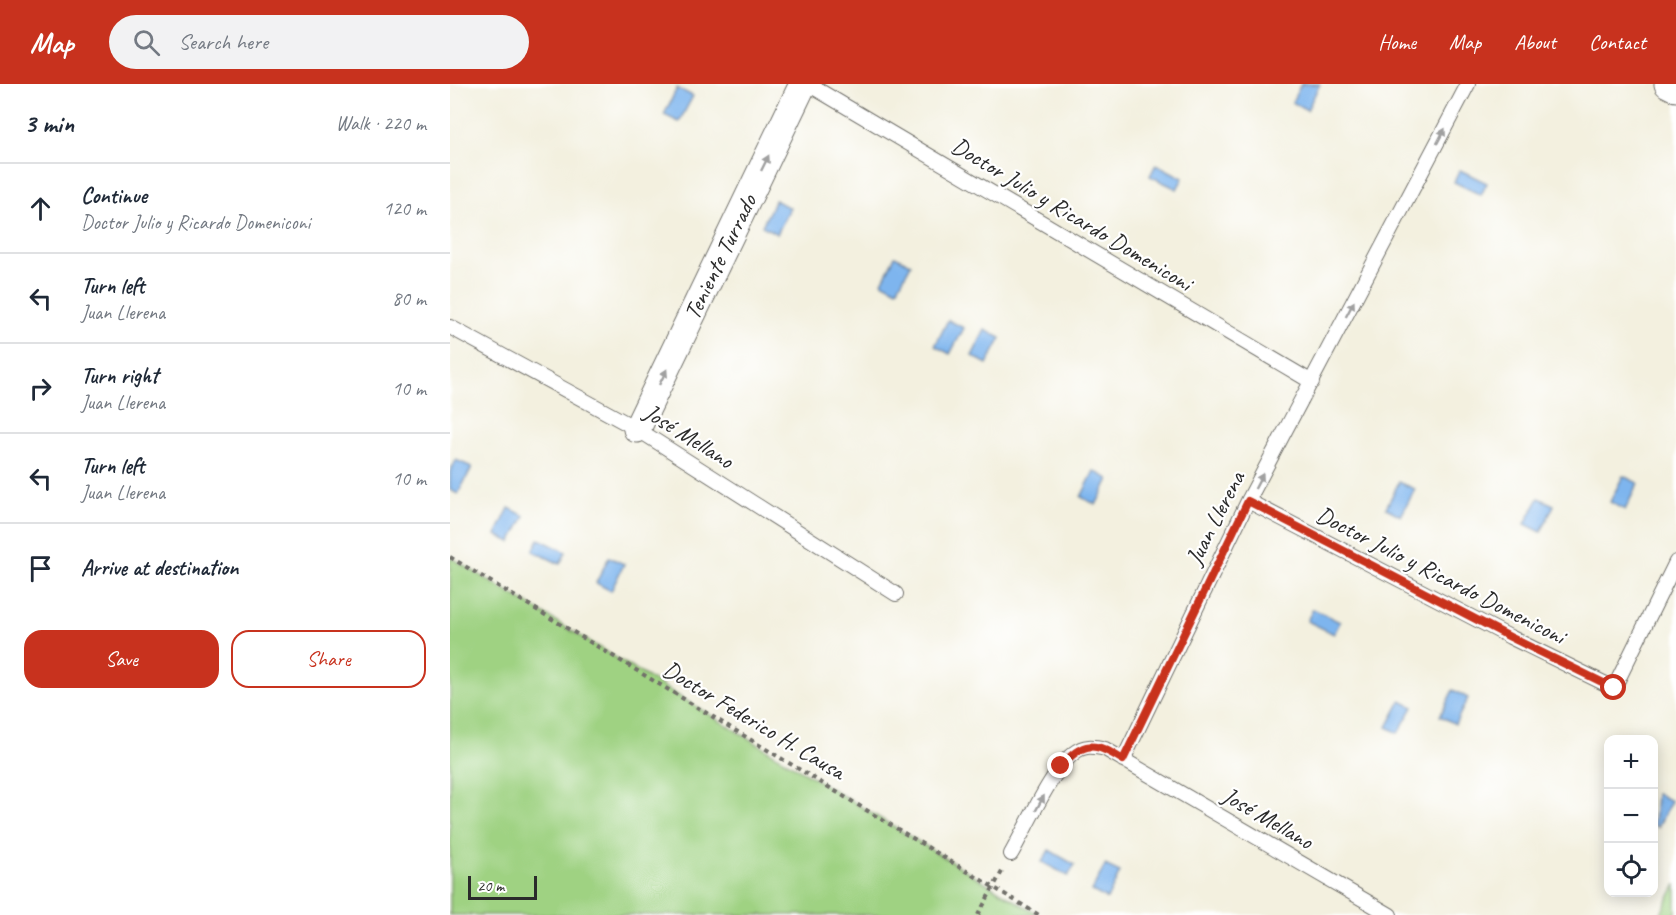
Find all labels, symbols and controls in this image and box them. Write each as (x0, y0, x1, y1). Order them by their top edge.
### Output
search box (109, 15, 529, 69)
text: Map (30, 25, 73, 60)
icon: search (130, 26, 163, 59)
text: Search here (178, 28, 268, 56)
text: Home (1378, 29, 1416, 55)
text: Map (1449, 29, 1481, 55)
text: About (1514, 29, 1556, 55)
text: Contact (1589, 29, 1646, 55)
text: 3 min (24, 107, 74, 140)
text: Walk · 220 m (336, 111, 426, 136)
one-way arrow (1436, 128, 1446, 145)
street label: Doctor Julio y Ricardo Domeniconi (946, 130, 1200, 299)
one-way arrow (761, 154, 770, 171)
text: Continue (81, 182, 147, 210)
street label: Teniente Turrado (677, 188, 764, 324)
icon: ahead (24, 192, 57, 225)
text: 120 m (383, 196, 426, 221)
text: Doctor Julio y Ricardo Domeniconi (81, 210, 310, 235)
text: Turn left (81, 272, 145, 300)
icon: left (24, 282, 57, 315)
text: 80 m (392, 286, 426, 311)
text: Juan Llerena (81, 300, 165, 325)
one-way arrow (1345, 300, 1355, 318)
text: Turn right (81, 362, 158, 390)
one-way arrow (658, 368, 667, 385)
icon: right (24, 372, 57, 405)
text: 10 m (392, 376, 426, 401)
text: Juan Llerena (81, 390, 165, 415)
street label: José Mellano (638, 396, 741, 476)
text: Turn left (81, 452, 145, 480)
icon: left (24, 462, 57, 495)
street label: Juan Llerena (1178, 465, 1252, 571)
text: 10 m (392, 466, 426, 491)
one-way arrow (1254, 472, 1264, 489)
text: Juan Llerena (81, 480, 165, 505)
street label: Doctor Julio y Ricardo Domeniconi (1312, 499, 1573, 652)
icon: arrive (24, 552, 57, 585)
text: Arrive at destination (81, 554, 238, 582)
button: Save (24, 630, 219, 688)
button: Share (231, 630, 426, 688)
street label: Doctor Federico H. Causa (658, 654, 852, 787)
route start (1600, 674, 1626, 700)
map controls (1604, 735, 1658, 897)
button: + (1604, 735, 1658, 789)
route end (1047, 752, 1073, 778)
street label: José Mellano (1216, 780, 1320, 857)
button: − (1604, 789, 1658, 843)
one-way arrow (1035, 794, 1045, 811)
button: locate (1604, 843, 1658, 897)
scale bar (468, 873, 537, 900)
text: 20 m (477, 876, 504, 896)

